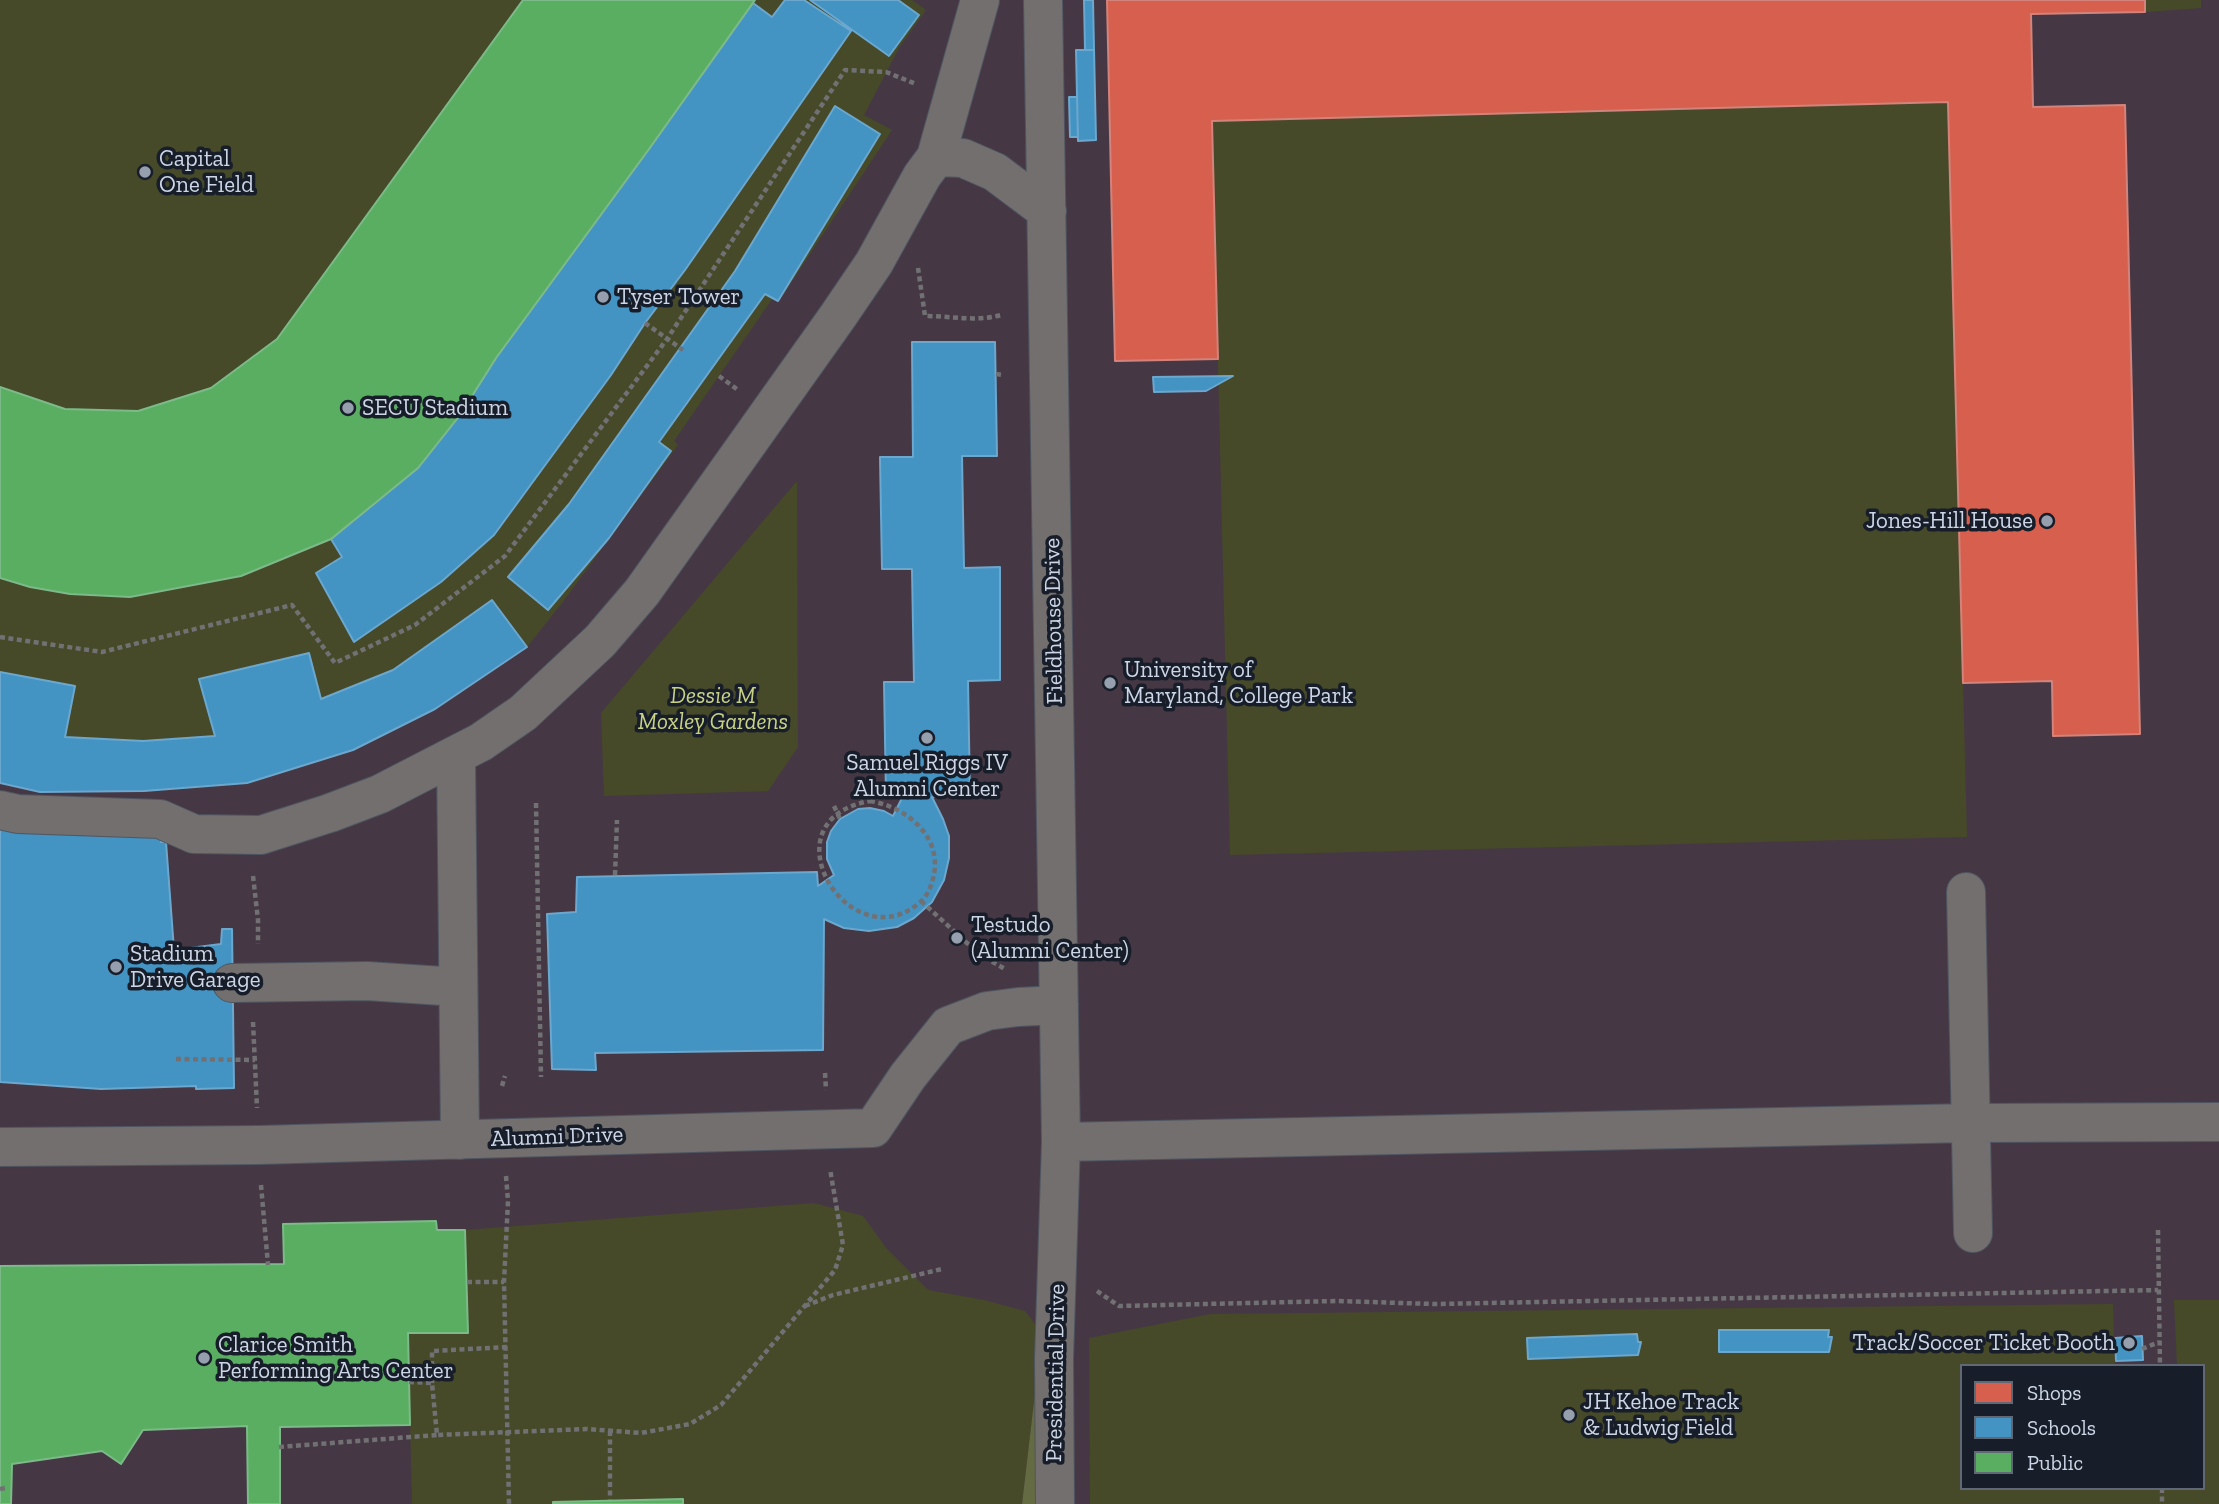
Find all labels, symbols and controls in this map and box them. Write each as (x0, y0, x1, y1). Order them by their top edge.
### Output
place label: Capital One Field (159, 145, 254, 199)
marker: Capital One Field (137, 164, 153, 180)
place label: Tyser Tower (617, 283, 740, 311)
marker: Tyser Tower (595, 289, 611, 305)
place label: SECU Stadium (362, 394, 508, 422)
marker: SECU Stadium (340, 400, 356, 416)
place label: Jones-Hill House (1866, 507, 2033, 535)
marker: Jones-Hill House (2039, 513, 2055, 529)
street label: Fieldhouse Drive (1039, 537, 1069, 705)
place label: University of Maryland, College Park (1124, 656, 1353, 710)
marker: University of Maryland, College Park (1102, 675, 1118, 691)
park label: Dessie M Moxley Gardens (638, 682, 788, 736)
marker: Samuel Riggs IV Alumni Center (919, 730, 935, 746)
place label: Samuel Riggs IV Alumni Center (846, 749, 1008, 803)
place label: Testudo (Alumni Center) (971, 911, 1129, 965)
marker: Testudo (Alumni Center) (949, 930, 965, 946)
place label: Stadium Drive Garage (130, 940, 261, 994)
marker: Stadium Drive Garage (108, 959, 124, 975)
street label: Alumni Drive (490, 1121, 624, 1153)
street label: Presidential Drive (1041, 1284, 1071, 1462)
place label: Track/Soccer Ticket Booth (1853, 1329, 2115, 1357)
place label: Clarice Smith Performing Arts Center (218, 1331, 453, 1385)
marker: Track/Soccer Ticket Booth (2121, 1335, 2137, 1351)
marker: Clarice Smith Performing Arts Center (196, 1350, 212, 1366)
legend (1960, 1364, 2205, 1490)
text: Shops (2027, 1380, 2081, 1405)
place label: JH Kehoe Track & Ludwig Field (1583, 1388, 1739, 1442)
marker: JH Kehoe Track & Ludwig Field (1561, 1407, 1577, 1423)
text: Schools (2027, 1415, 2096, 1440)
text: Public (2027, 1450, 2083, 1475)

